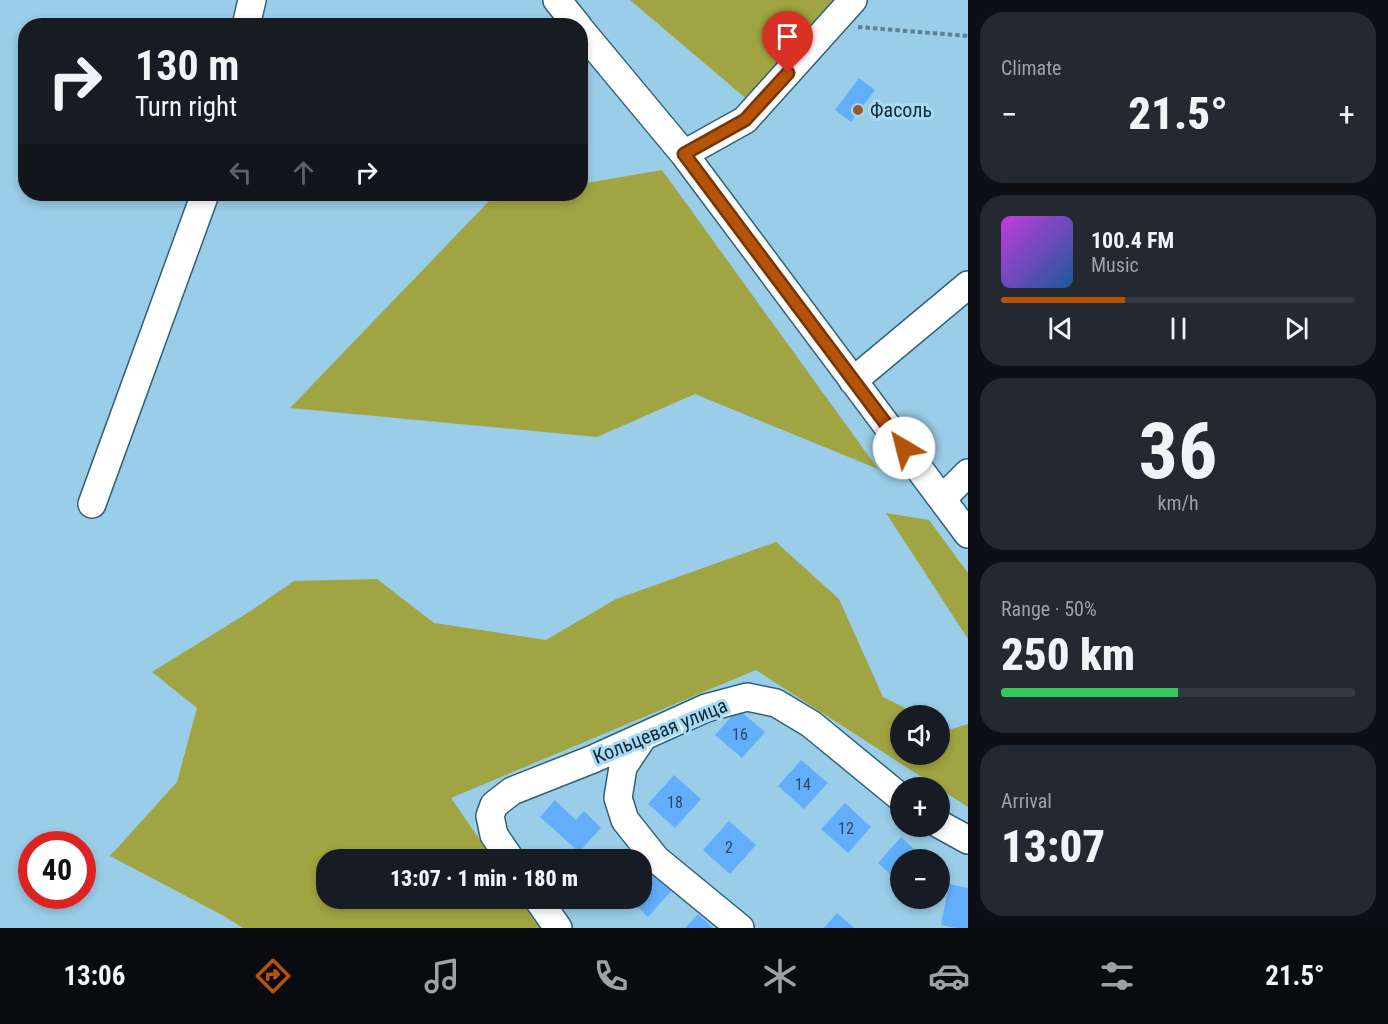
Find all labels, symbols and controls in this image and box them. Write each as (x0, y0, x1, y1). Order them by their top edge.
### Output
pin (762, 11, 813, 73)
icon: arrive (771, 20, 804, 53)
text: 130 m (135, 41, 240, 90)
icon: right (36, 42, 114, 120)
text: Climate (1001, 56, 1061, 80)
text: 21.5° (1128, 87, 1228, 140)
text: Turn right (135, 91, 237, 123)
text: − (1001, 95, 1018, 134)
text: + (1339, 95, 1355, 134)
place label: Фасоль (870, 98, 932, 122)
marker: Фасоль (851, 103, 865, 117)
icon: left (224, 156, 257, 189)
icon: ahead (287, 156, 320, 189)
icon: right (350, 156, 383, 189)
text: 100.4 FM (1091, 228, 1174, 253)
text: Music (1091, 253, 1139, 277)
icon: previous (1044, 312, 1077, 345)
icon: pause (1162, 312, 1195, 345)
icon: next (1280, 312, 1313, 345)
text: 36 (1139, 406, 1217, 497)
position arrow (872, 416, 936, 480)
text: km/h (1157, 491, 1199, 515)
text: Range · 50% (1001, 597, 1097, 621)
text: 250 km (1001, 628, 1135, 681)
street label: Кольцевая улица (589, 693, 731, 769)
map controls (890, 705, 950, 909)
button: sound (890, 705, 950, 765)
house number: 16 (732, 725, 748, 744)
house number: 14 (795, 775, 811, 794)
button: + (890, 777, 950, 837)
text: Arrival (1001, 789, 1052, 813)
house number: 18 (667, 793, 683, 812)
house number: 12 (838, 819, 854, 838)
text: 13:07 (1001, 820, 1105, 873)
speed limit sign: 40 (18, 831, 96, 909)
house number: 2 (725, 838, 733, 857)
button: − (890, 849, 950, 909)
text: 13:07 · 1 min · 180 m (390, 866, 578, 891)
icon: directions (252, 955, 294, 997)
icon: music (421, 955, 463, 997)
icon: phone (590, 955, 632, 997)
icon: climate (759, 955, 801, 997)
icon: car (928, 955, 970, 997)
icon: filters (1096, 955, 1138, 997)
text: 13:06 (63, 960, 125, 992)
text: 21.5° (1265, 960, 1325, 992)

